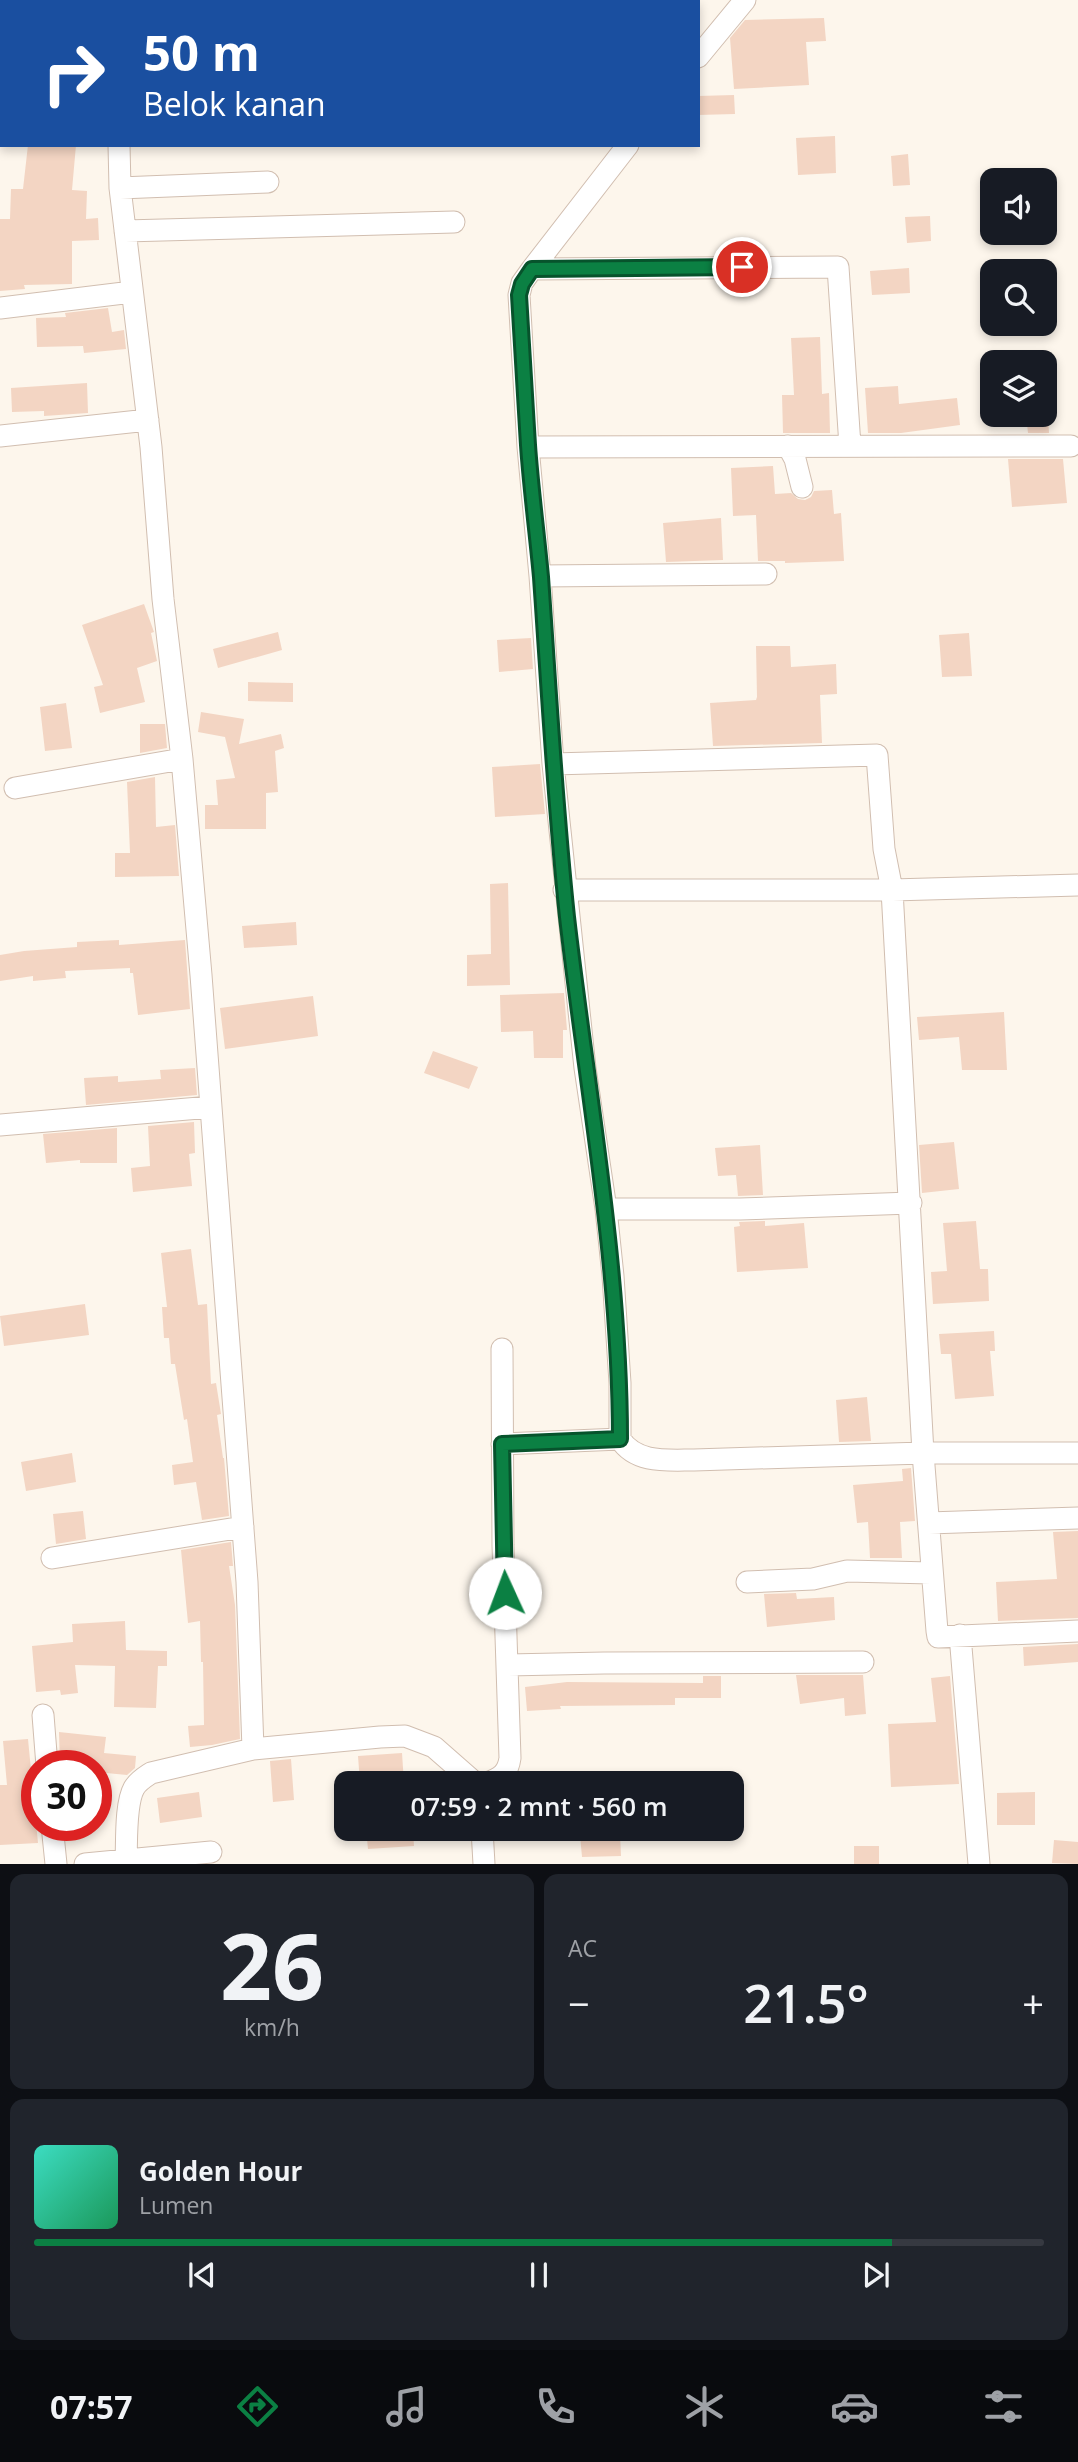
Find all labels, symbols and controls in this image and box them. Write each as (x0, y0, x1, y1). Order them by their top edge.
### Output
text: 50 m (143, 19, 260, 85)
icon: right (28, 28, 119, 119)
text: Belok kanan (143, 82, 326, 125)
map controls (980, 168, 1057, 427)
button: sound (980, 168, 1057, 245)
pin (712, 237, 772, 297)
icon: arrive (723, 248, 761, 286)
button: search (980, 259, 1057, 336)
button: layers (980, 350, 1057, 427)
position arrow (468, 1556, 542, 1630)
speed limit sign: 30 (21, 1750, 112, 1841)
text: 07:59 · 2 mnt · 560 m (410, 1788, 668, 1824)
text: 26 (220, 1903, 324, 2027)
text: AC (568, 1932, 597, 1964)
text: 21.5° (743, 1967, 869, 2038)
text: − (568, 1977, 590, 2029)
text: + (1022, 1977, 1044, 2029)
text: km/h (244, 2011, 300, 2043)
text: Golden Hour (139, 2153, 302, 2189)
text: Lumen (139, 2189, 213, 2221)
icon: previous (183, 2256, 221, 2294)
icon: pause (520, 2256, 558, 2294)
icon: next (857, 2256, 895, 2294)
icon: directions (233, 2382, 282, 2431)
icon: music (382, 2382, 431, 2431)
icon: phone (531, 2382, 580, 2431)
icon: climate (680, 2382, 729, 2431)
icon: car (830, 2382, 879, 2431)
icon: filters (979, 2382, 1028, 2431)
text: 07:57 (50, 2385, 132, 2428)

